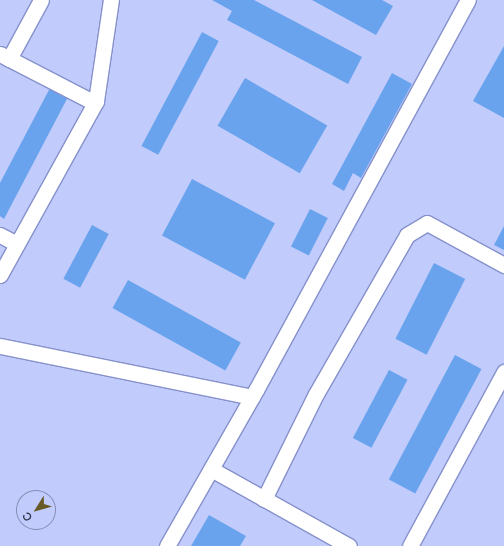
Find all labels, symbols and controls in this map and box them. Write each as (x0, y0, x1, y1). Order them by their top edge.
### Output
north arrow (16, 490, 56, 530)
text: С (18, 509, 35, 525)

